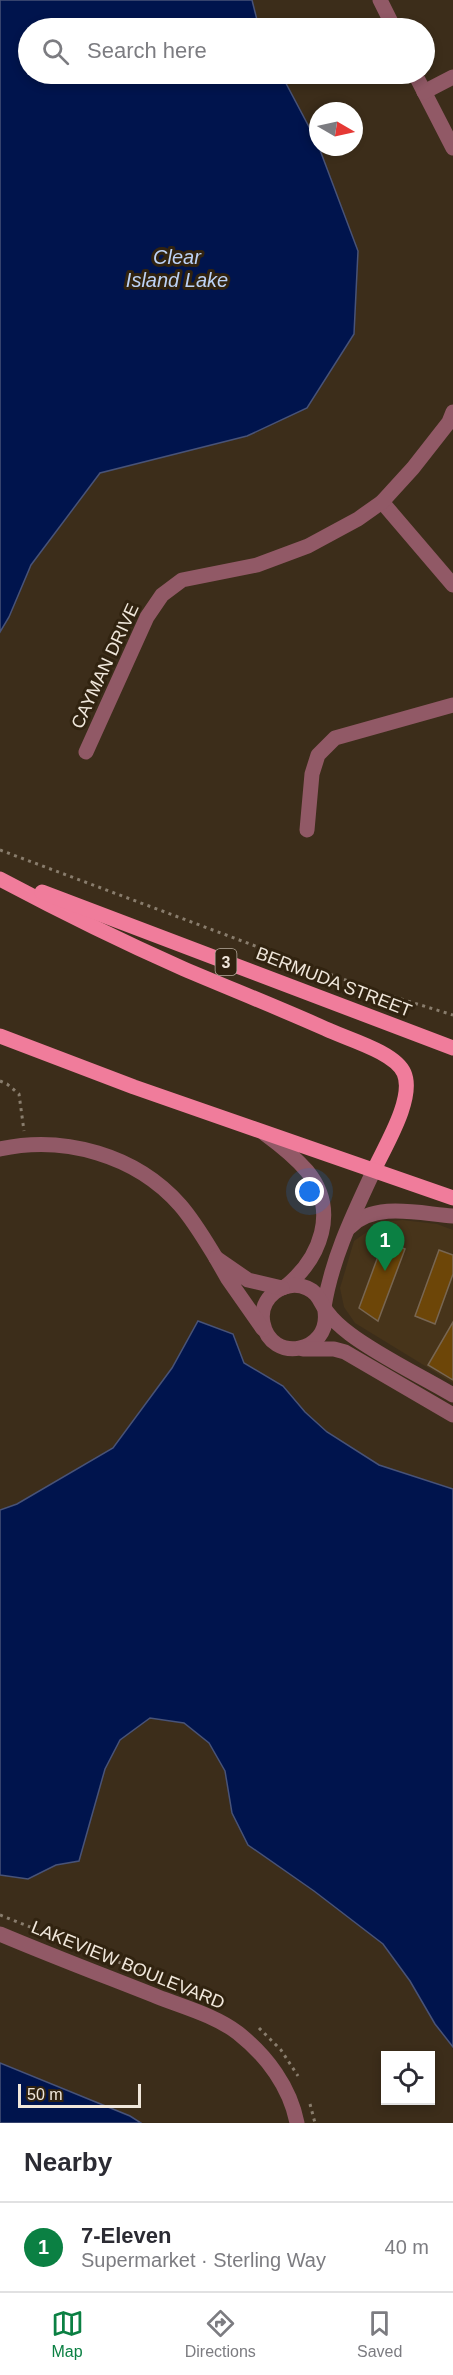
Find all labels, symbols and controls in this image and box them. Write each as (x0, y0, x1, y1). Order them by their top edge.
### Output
search box (18, 18, 435, 84)
icon: search (39, 35, 72, 68)
text: Search here (87, 38, 207, 63)
north arrow (309, 102, 363, 156)
water label: Clear Island Lake (126, 246, 228, 291)
street label: CAYMAN DRIVE (67, 600, 143, 732)
street label: BERMUDA STREET (253, 943, 415, 1021)
road number: 3 (216, 949, 236, 975)
your location (295, 1177, 324, 1206)
pin: 1 (366, 1222, 404, 1271)
street label: LAKEVIEW BOULEVARD (28, 1917, 228, 2013)
map controls (381, 2051, 435, 2105)
button: locate (381, 2051, 435, 2105)
scale bar (18, 2081, 141, 2108)
text: 50 m (27, 2086, 63, 2103)
text: Nearby (24, 2147, 112, 2177)
text: 7-Eleven (81, 2223, 172, 2248)
text: 1 (38, 2236, 49, 2258)
text: 40 m (385, 2236, 429, 2258)
text: Supermarket · Sterling Way (81, 2249, 326, 2271)
tab: Map (51, 2307, 84, 2361)
tab: Directions (185, 2307, 256, 2361)
tab: Saved (357, 2307, 402, 2361)

